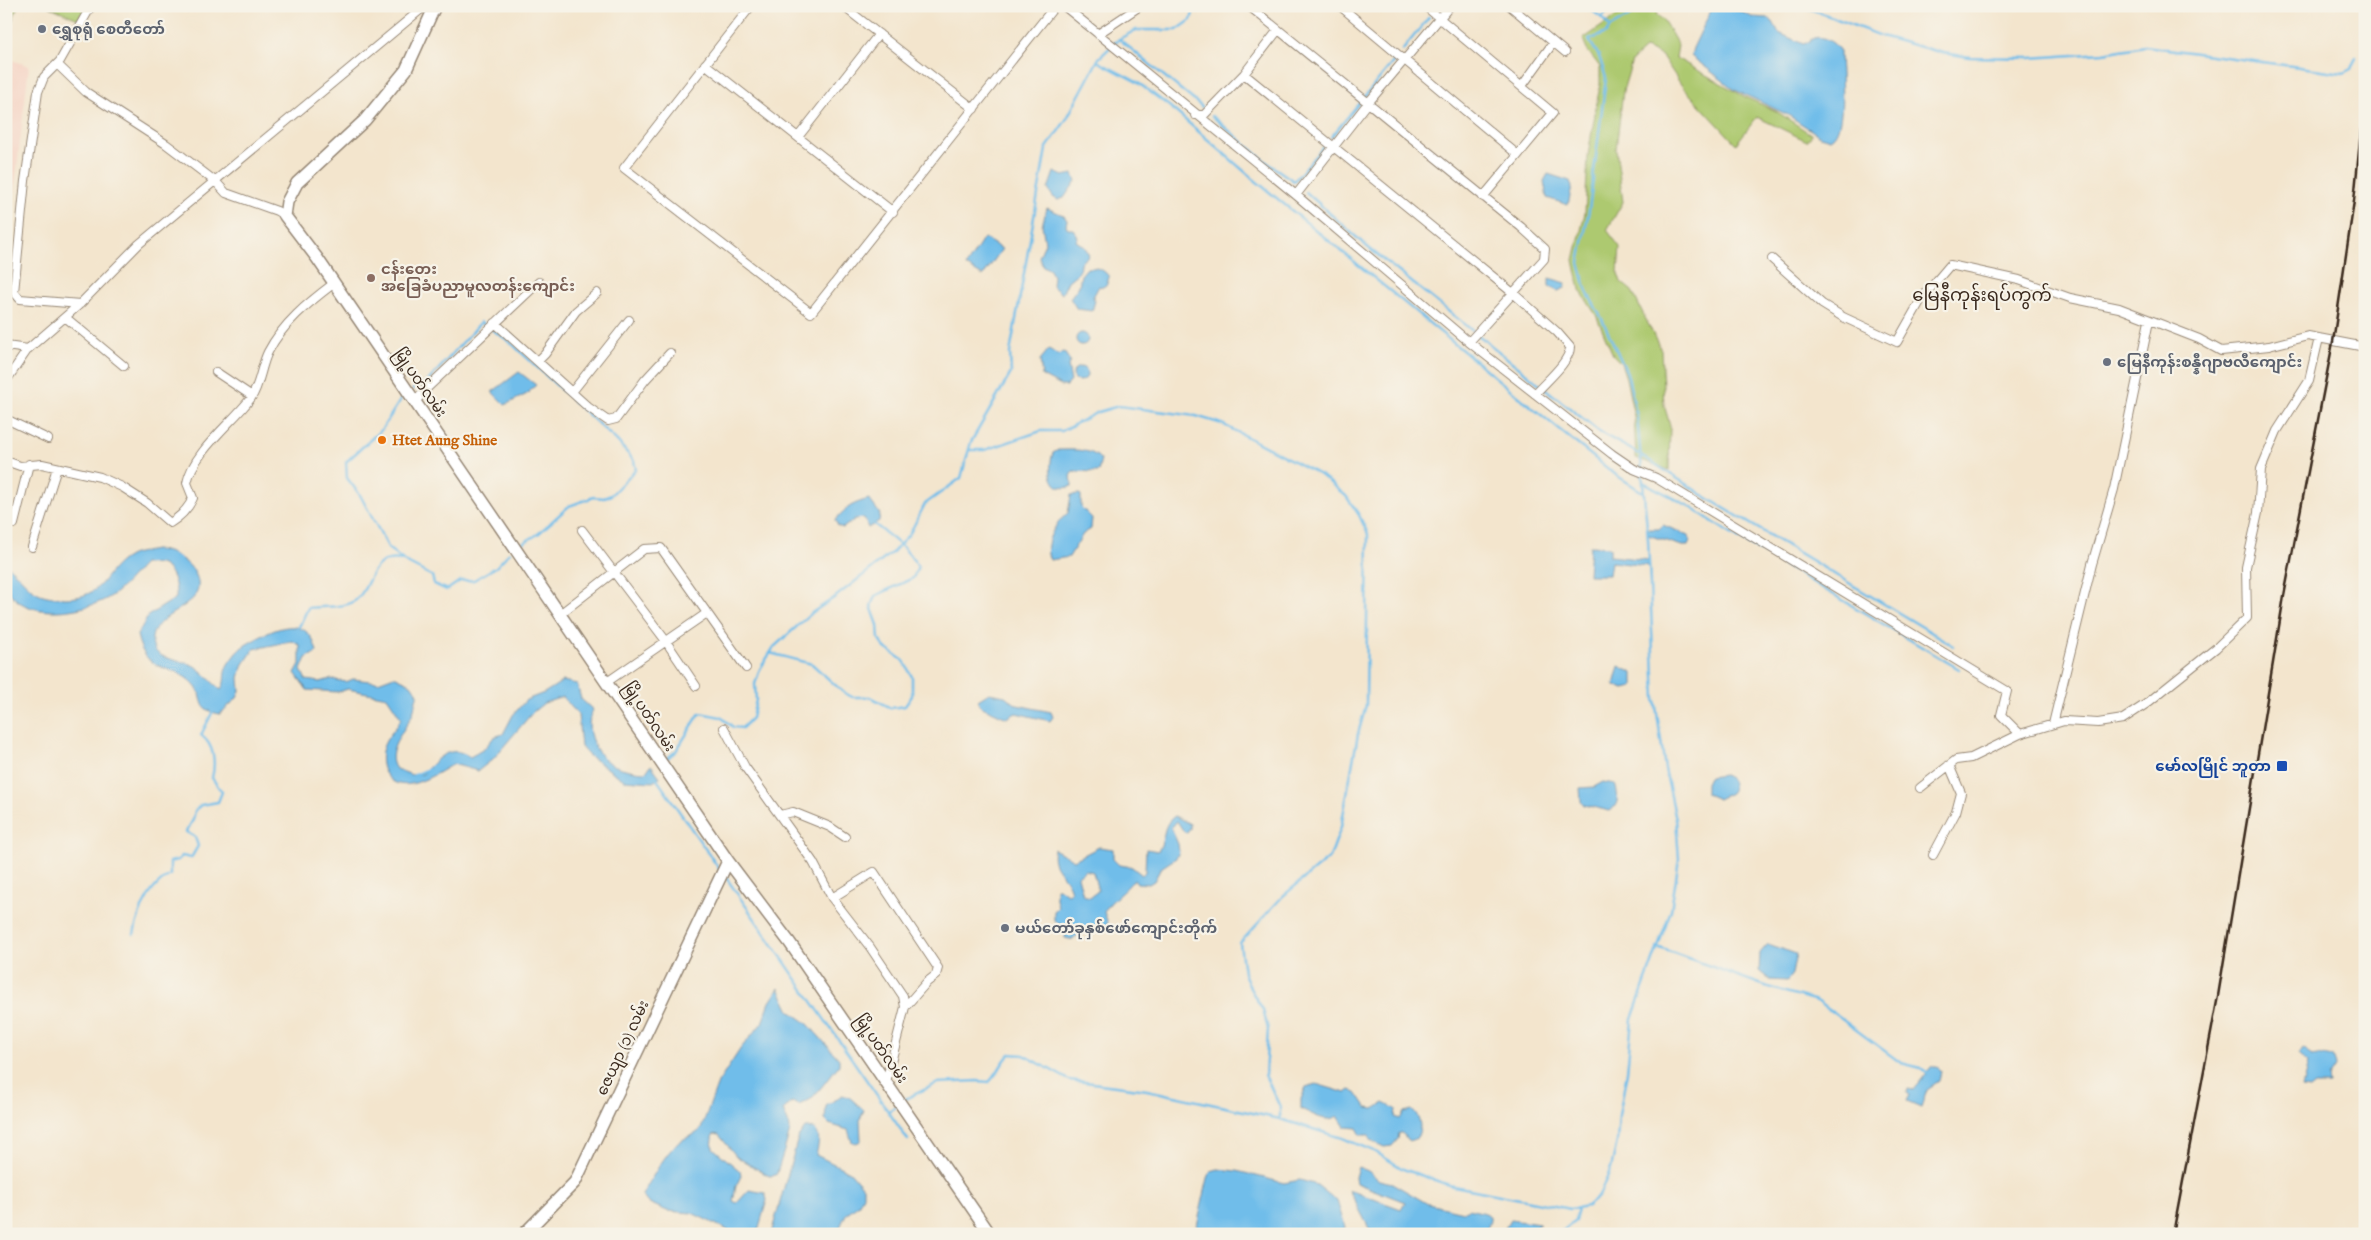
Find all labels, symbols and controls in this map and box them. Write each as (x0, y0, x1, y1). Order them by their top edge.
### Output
place label: ရွှေစုရုံ စေတီတော် (52, 19, 165, 41)
marker: ရွှေစုရုံ စေတီတော် (36, 23, 48, 35)
place label: ငန်းတေး အခြေခံပညာမူလတန်းကျောင်း (381, 259, 575, 298)
marker: ငန်းတေး အခြေခံပညာမူလတန်းကျောင်း (365, 272, 377, 284)
district label: မြေနီကုန်းရပ်ကွက် (1912, 281, 2052, 310)
street label: မြို့ပတ်လမ်း (388, 344, 451, 422)
place label: မြေနီကုန်းစန္နီဂျာဗလီကျောင်း (2117, 352, 2302, 375)
marker: မြေနီကုန်းစန္နီဂျာဗလီကျောင်း (2101, 356, 2113, 368)
place label: Htet Aung Shine (392, 431, 497, 450)
marker: Htet Aung Shine (376, 434, 388, 446)
street label: မြို့ပတ်လမ်း (617, 678, 680, 757)
place label: မော်လမြိုင် ဘူတာ (2155, 756, 2271, 778)
marker: မော်လမြိုင် ဘူတာ (2275, 759, 2289, 773)
place label: မယ်တော်ခုနှစ်ဖော်ကျောင်းတိုက် (1015, 918, 1217, 940)
marker: မယ်တော်ခုနှစ်ဖော်ကျောင်းတိုက် (999, 922, 1011, 934)
street label: ဇေယျာ (၁) လမ်း (592, 997, 655, 1099)
street label: မြို့ပတ်လမ်း (849, 1010, 912, 1088)

